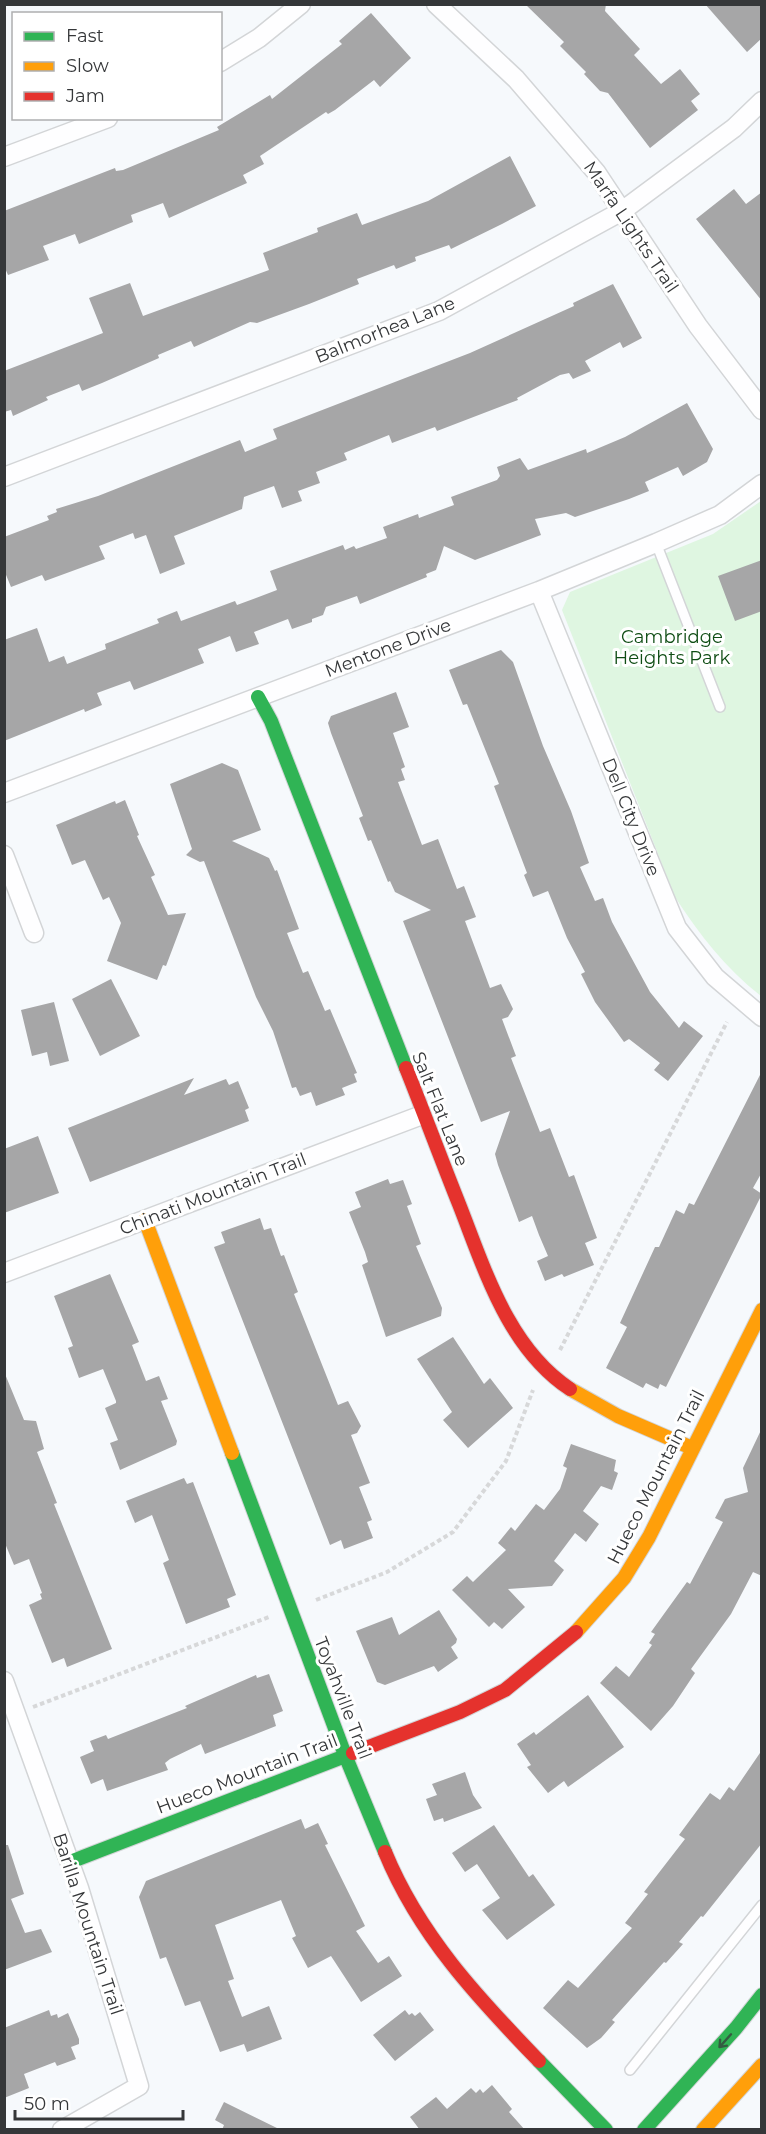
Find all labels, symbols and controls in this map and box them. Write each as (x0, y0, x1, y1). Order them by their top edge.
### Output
legend (12, 12, 222, 120)
text: Fast (66, 25, 104, 47)
text: Slow (66, 55, 109, 77)
text: Jam (65, 85, 105, 107)
street label: Marfa Lights Trail (579, 157, 683, 297)
street label: Balmorhea Lane (312, 292, 458, 368)
street label: Mentone Drive (322, 614, 454, 682)
park label: Cambridge Heights Park (614, 626, 731, 669)
street label: Dell City Drive (597, 755, 665, 880)
street label: Salt Flat Lane (407, 1049, 473, 1170)
street label: Chinati Mountain Trail (116, 1148, 310, 1240)
street label: Hueco Mountain Trail (603, 1386, 709, 1568)
street label: Toyahville Trail (310, 1634, 376, 1762)
street label: Hueco Mountain Trail (153, 1729, 341, 1819)
street label: Barilla Mountain Trail (48, 1830, 128, 2018)
one-way arrow (718, 2033, 732, 2048)
scale bar (15, 2083, 183, 2121)
text: 50 m (24, 2093, 70, 2115)

